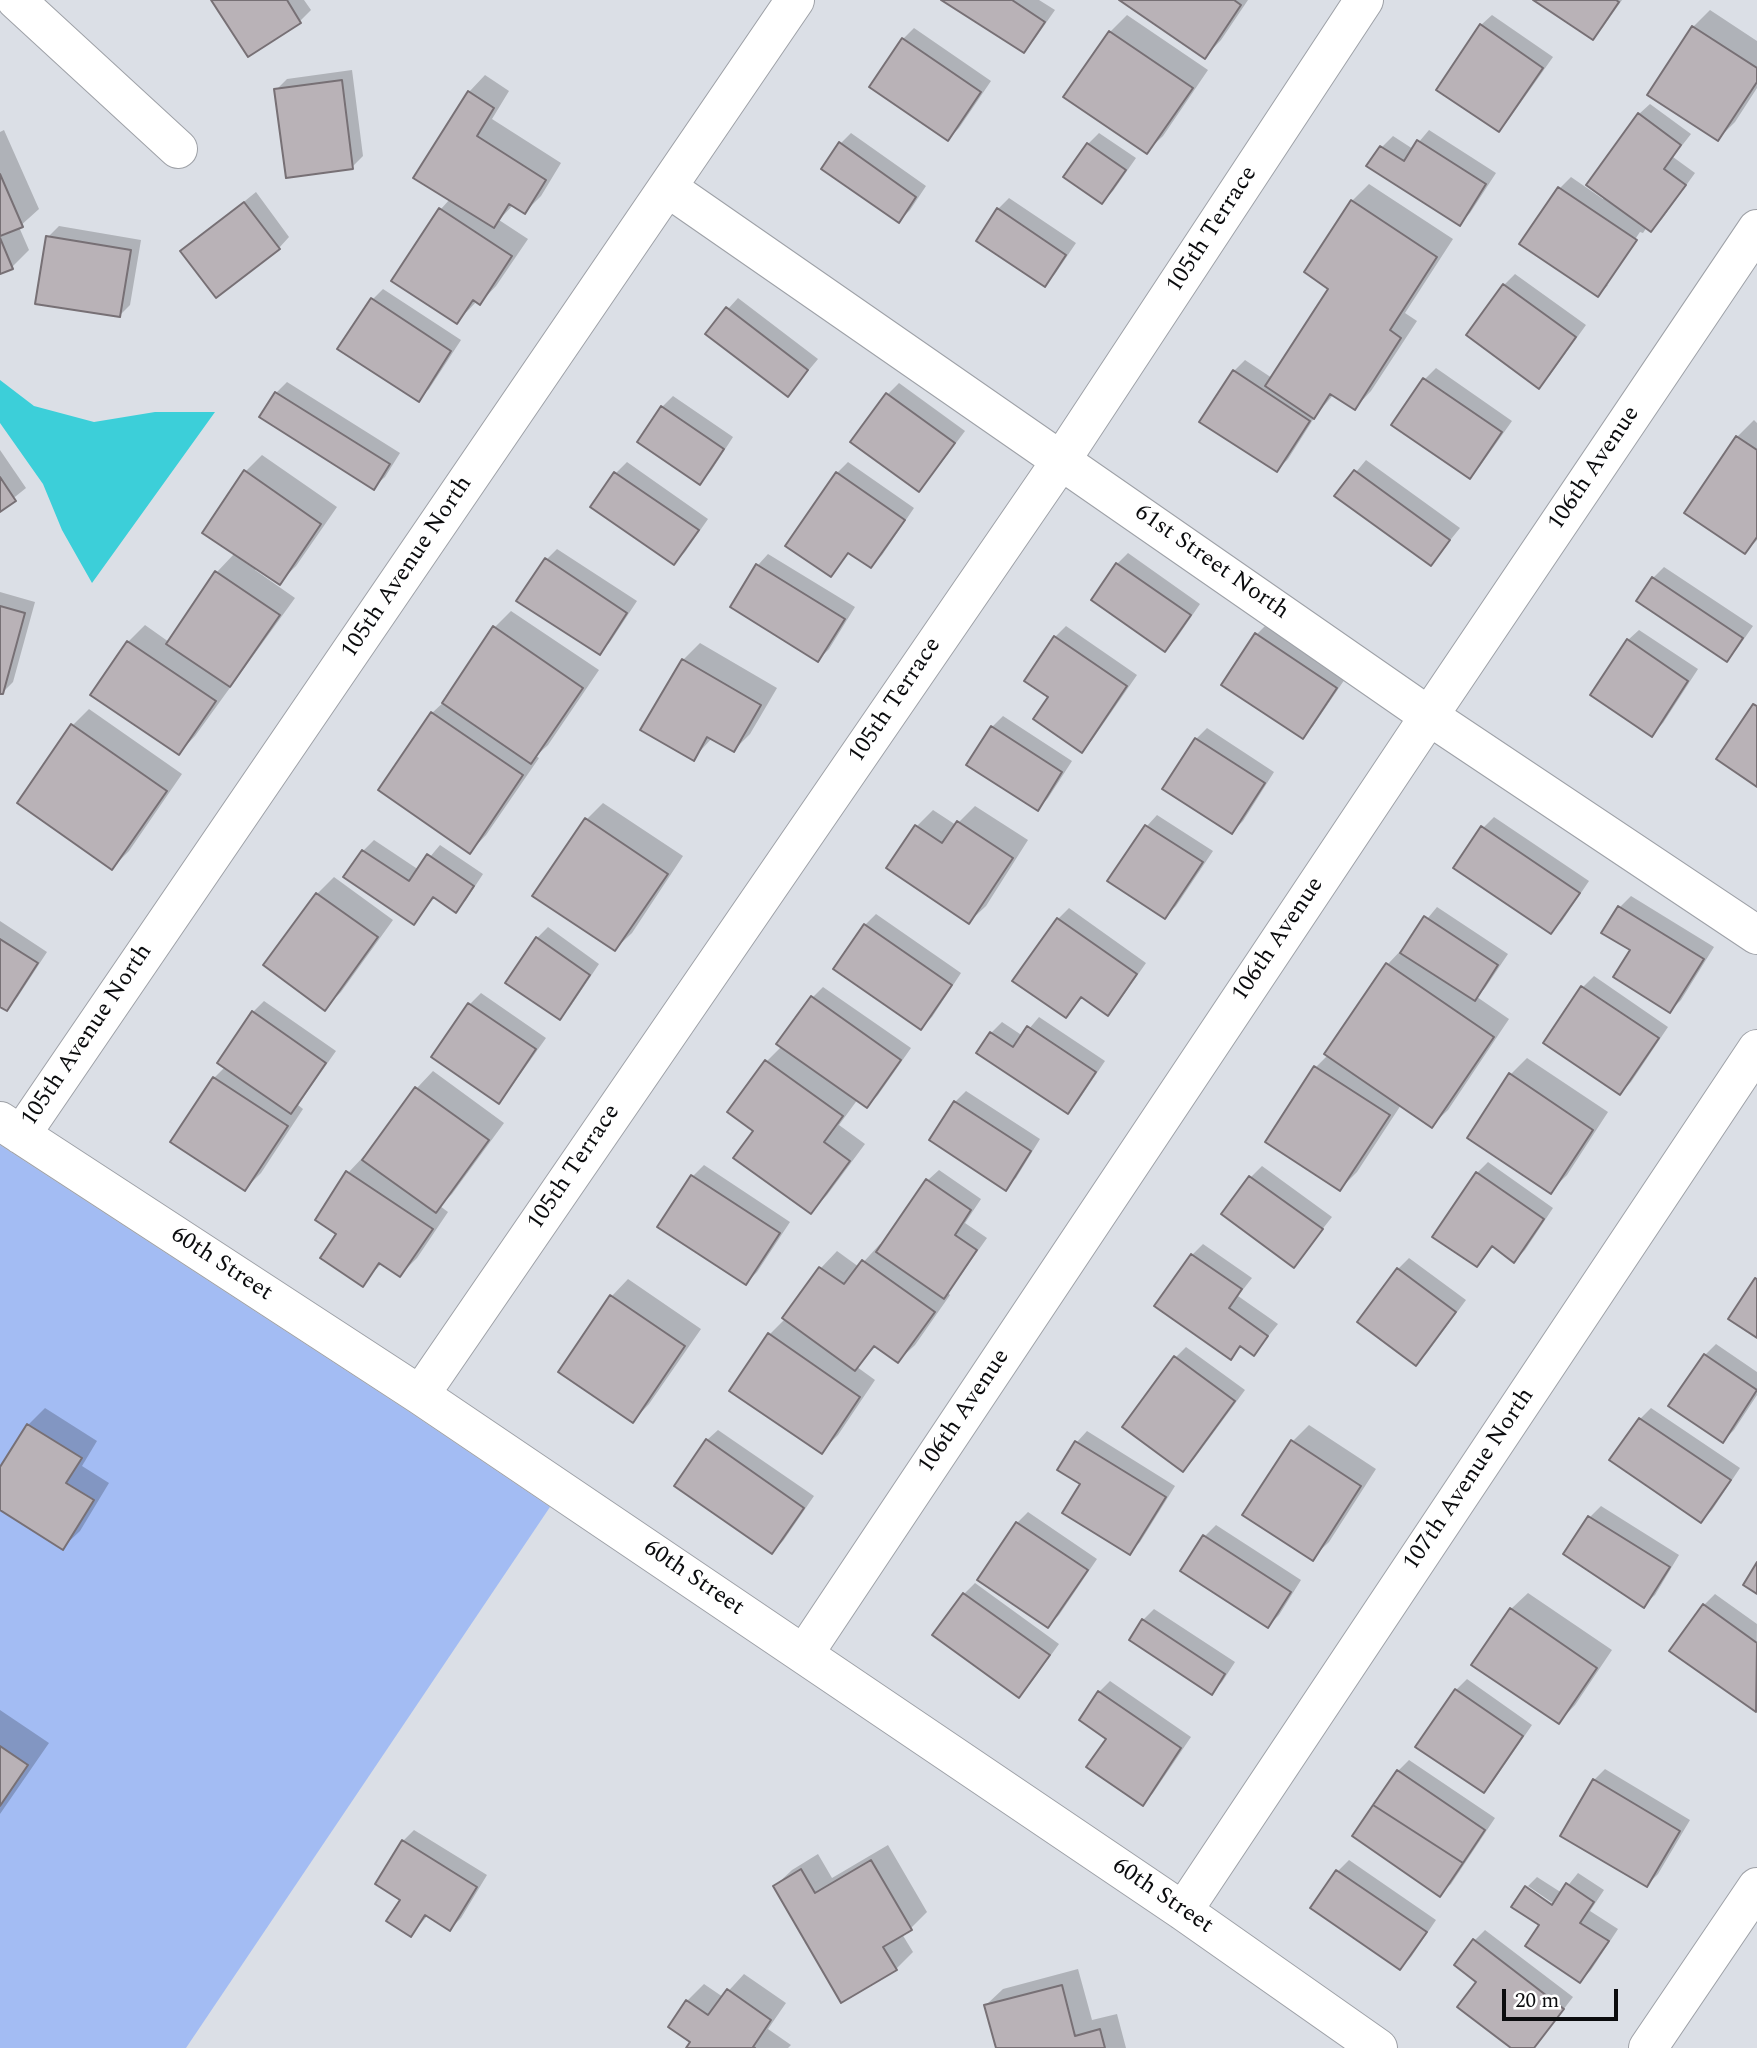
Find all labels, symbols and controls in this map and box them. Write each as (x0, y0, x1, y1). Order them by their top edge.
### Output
street label: 105th Terrace (1161, 161, 1265, 299)
street label: 106th Avenue (1543, 401, 1647, 537)
street label: 105th Avenue North (336, 471, 480, 665)
street label: 61st Street North (1128, 499, 1294, 627)
street label: 105th Terrace (843, 633, 949, 769)
street label: 106th Avenue (1227, 872, 1331, 1008)
street label: 105th Avenue North (16, 939, 160, 1133)
street label: 105th Terrace (522, 1100, 628, 1236)
street label: 60th Street (165, 1221, 277, 1309)
street label: 106th Avenue (913, 1344, 1017, 1480)
street label: 107th Avenue North (1398, 1383, 1542, 1577)
street label: 60th Street (637, 1535, 749, 1623)
street label: 60th Street (1106, 1853, 1218, 1941)
scale bar (1505, 1974, 1620, 2018)
text: 20 m (1515, 1985, 1559, 2017)

